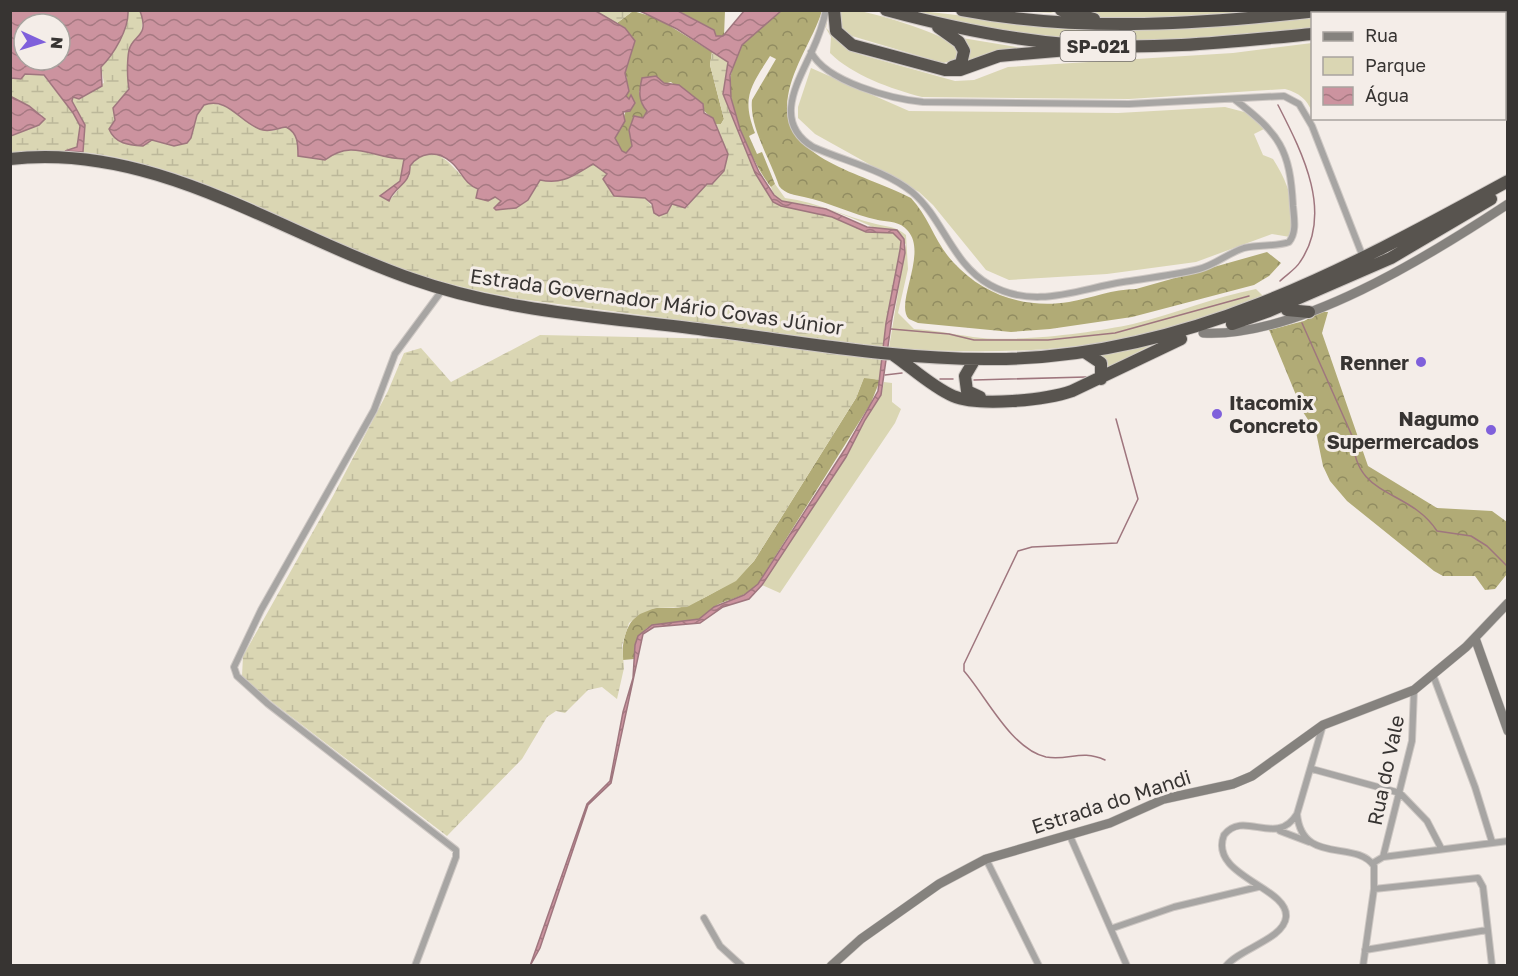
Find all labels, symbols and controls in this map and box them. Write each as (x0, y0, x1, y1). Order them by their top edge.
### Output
north arrow (12, 12, 72, 72)
legend (1311, 12, 1506, 120)
text: Rua (1365, 24, 1398, 46)
road number: SP-021 (1060, 31, 1136, 61)
text: N (47, 36, 67, 50)
text: Parque (1365, 54, 1426, 76)
text: Água (1365, 84, 1409, 106)
street label: Estrada Governador Mário Covas Júnior (469, 263, 845, 339)
place label: Renner (1340, 350, 1409, 374)
marker: Renner (1414, 355, 1428, 369)
place label: Itacomix Concreto (1229, 390, 1318, 437)
place label: Nagumo Supermercados (1326, 406, 1479, 453)
marker: Itacomix Concreto (1210, 407, 1224, 421)
marker: Nagumo Supermercados (1484, 423, 1498, 437)
street label: Rua do Vale (1362, 713, 1408, 827)
street label: Estrada do Mandi (1028, 764, 1194, 838)

